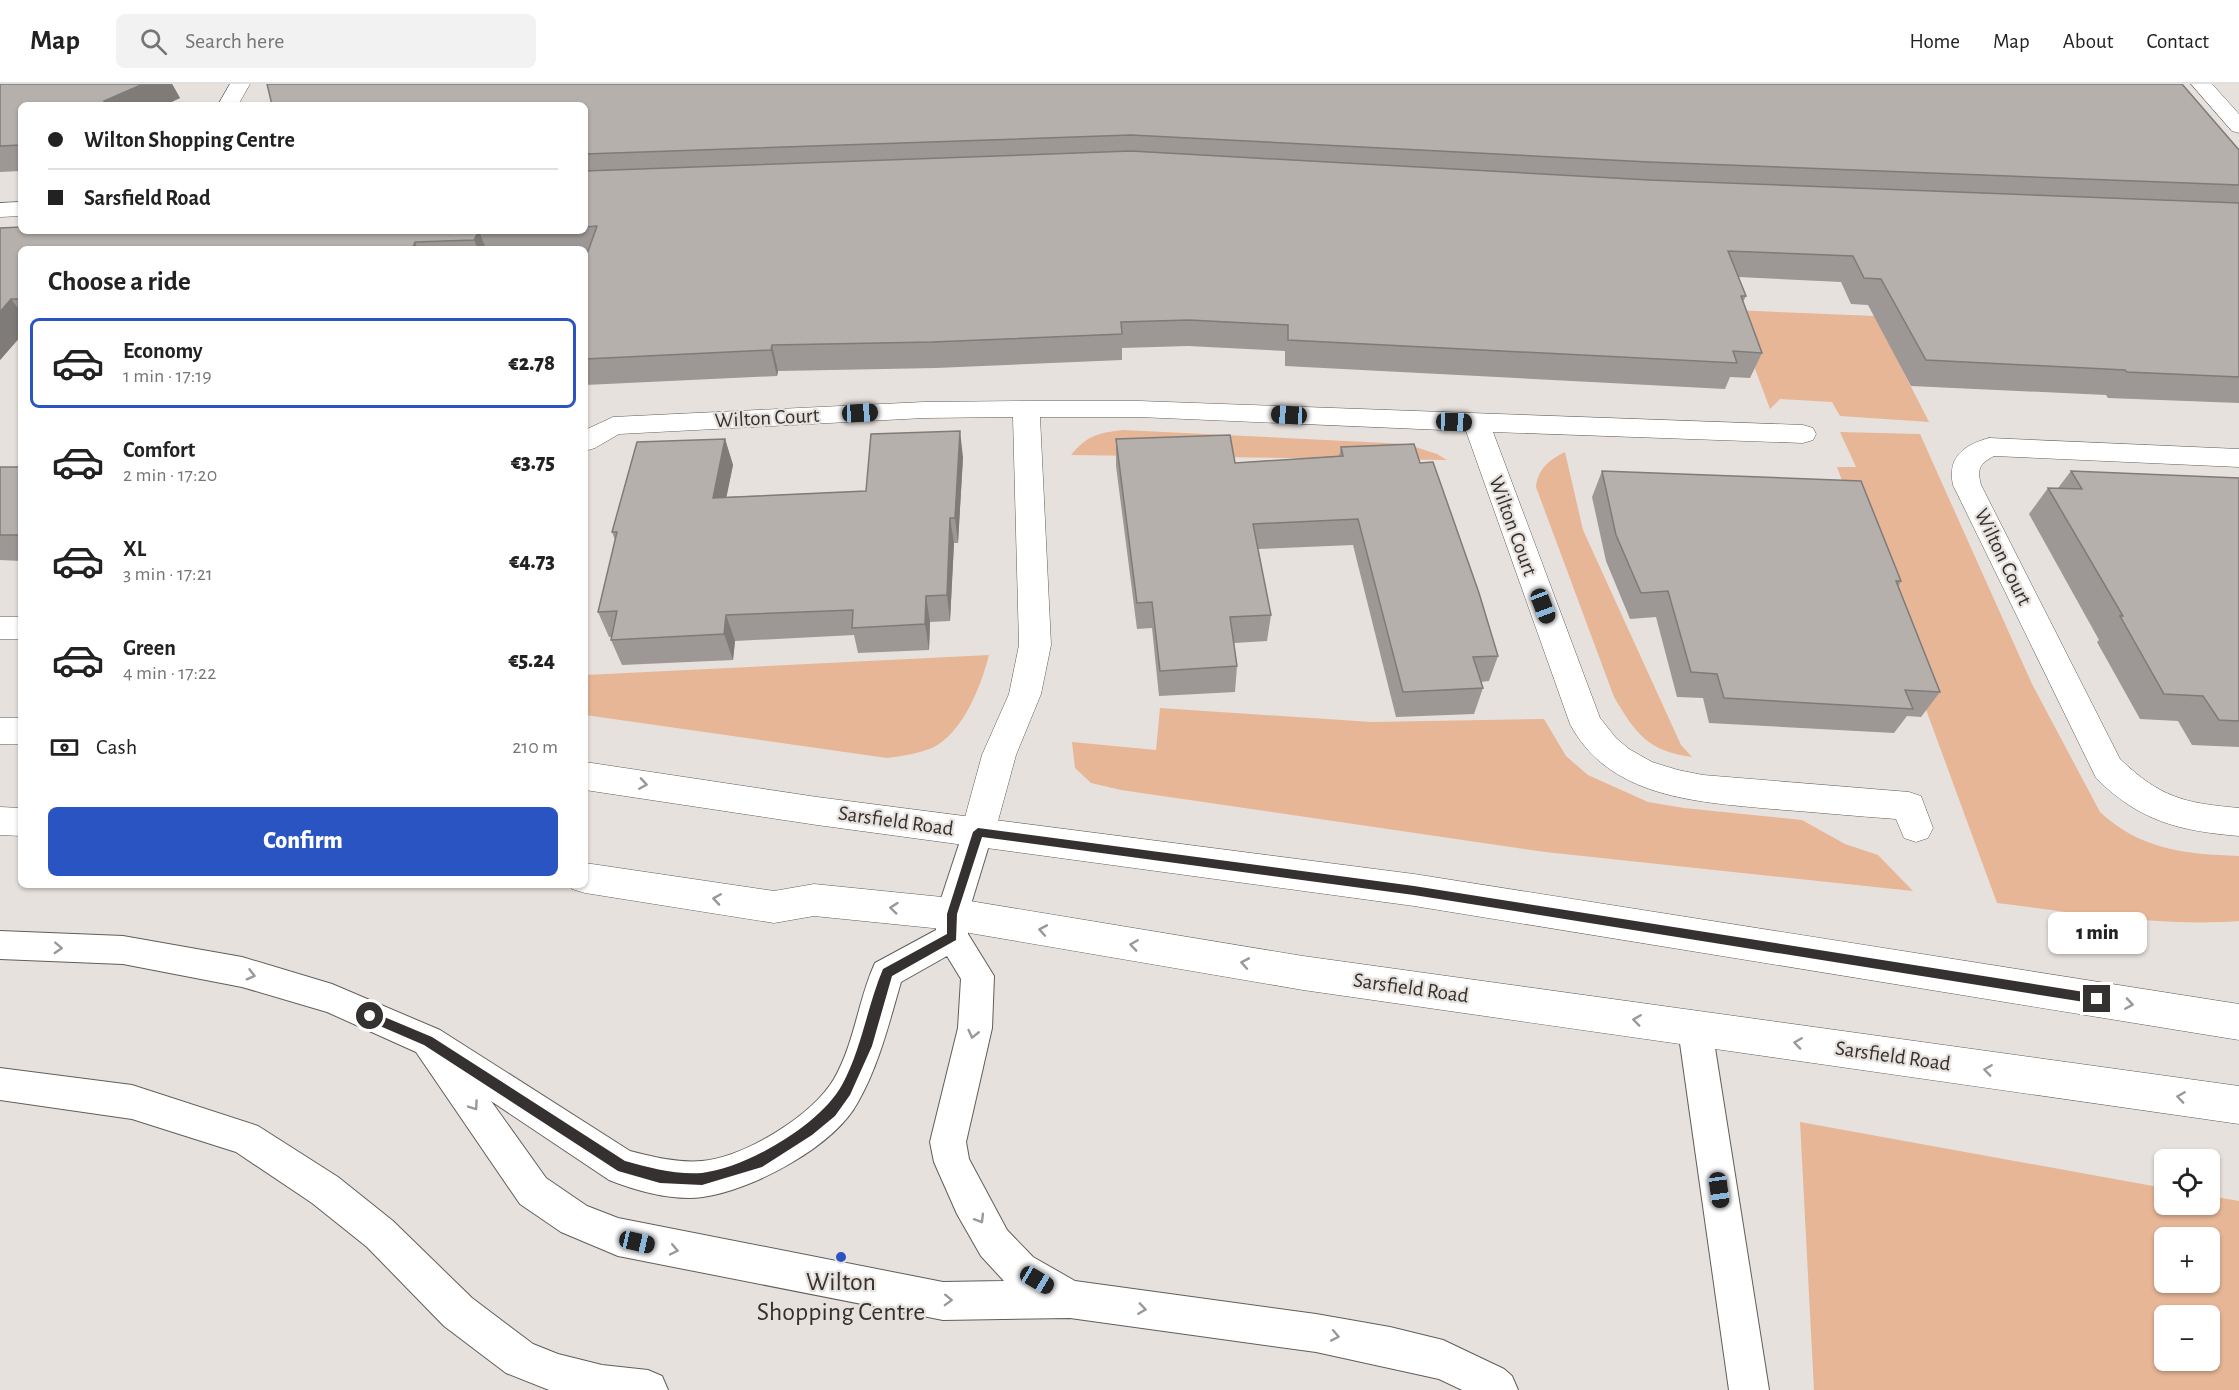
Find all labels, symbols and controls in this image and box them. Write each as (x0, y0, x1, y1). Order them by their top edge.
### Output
search box (116, 14, 536, 68)
icon: search (137, 25, 170, 58)
text: Map (30, 27, 80, 55)
text: Search here (185, 30, 284, 52)
text: Home (1909, 31, 1960, 52)
text: Map (1993, 31, 2030, 52)
text: About (2063, 31, 2113, 52)
text: Contact (2146, 31, 2209, 52)
text: Wilton Shopping Centre (84, 129, 295, 151)
text: Sarsfield Road (84, 187, 211, 209)
text: Choose a ride (48, 268, 191, 295)
icon: car (51, 336, 105, 390)
text: Economy (123, 340, 203, 362)
text: €2.78 (509, 352, 555, 374)
text: 1 min · 17:19 (123, 366, 212, 386)
car (842, 403, 878, 423)
street label: Wilton Court (714, 405, 820, 431)
car (1271, 405, 1307, 425)
car (1436, 412, 1472, 432)
icon: car (51, 435, 105, 489)
text: Comfort (123, 439, 195, 461)
text: €3.75 (511, 451, 555, 473)
text: 2 min · 17:20 (123, 465, 217, 485)
street label: Wilton Court (1485, 473, 1541, 579)
street label: Wilton Court (1971, 505, 2036, 609)
icon: car (51, 534, 105, 588)
text: XL (123, 538, 146, 560)
text: €4.73 (509, 550, 555, 572)
text: 3 min · 17:21 (123, 564, 213, 584)
car (1528, 586, 1558, 626)
icon: car (51, 633, 105, 687)
text: Green (123, 637, 176, 659)
text: €5.24 (508, 649, 555, 671)
text: 4 min · 17:22 (123, 663, 216, 683)
icon: cash (48, 731, 81, 764)
text: Cash (96, 736, 137, 758)
text: 210 m (512, 737, 558, 757)
one-way arrow (638, 778, 647, 790)
street label: Sarsfield Road (837, 803, 955, 839)
button: Confirm (48, 807, 558, 876)
one-way arrow (712, 893, 721, 905)
one-way arrow (889, 902, 898, 915)
callout: 1 min (2048, 912, 2146, 954)
text: 1 min (2076, 923, 2119, 943)
one-way arrow (1038, 924, 1048, 937)
one-way arrow (1129, 939, 1139, 951)
one-way arrow (54, 941, 63, 954)
one-way arrow (1241, 957, 1251, 970)
one-way arrow (246, 967, 256, 980)
street label: Sarsfield Road (1352, 970, 1470, 1006)
route end (2083, 985, 2110, 1012)
one-way arrow (2125, 998, 2134, 1010)
route start (356, 1002, 383, 1029)
one-way arrow (1632, 1015, 1642, 1027)
one-way arrow (967, 1029, 980, 1039)
one-way arrow (1793, 1037, 1803, 1050)
street label: Sarsfield Road (1834, 1038, 1952, 1074)
one-way arrow (1983, 1064, 1993, 1076)
one-way arrow (2176, 1092, 2186, 1104)
one-way arrow (467, 1100, 478, 1111)
map controls (2154, 1149, 2220, 1371)
button: locate (2154, 1149, 2220, 1215)
car (1708, 1171, 1730, 1209)
one-way arrow (973, 1213, 985, 1223)
button: + (2154, 1227, 2220, 1293)
car (617, 1229, 657, 1255)
one-way arrow (669, 1243, 679, 1256)
marker: Wilton Shopping Centre (834, 1250, 848, 1264)
car (1017, 1263, 1057, 1297)
place label: Wilton Shopping Centre (757, 1269, 925, 1325)
one-way arrow (944, 1294, 953, 1307)
one-way arrow (1137, 1302, 1146, 1315)
button: − (2154, 1305, 2220, 1371)
one-way arrow (1329, 1329, 1339, 1342)

